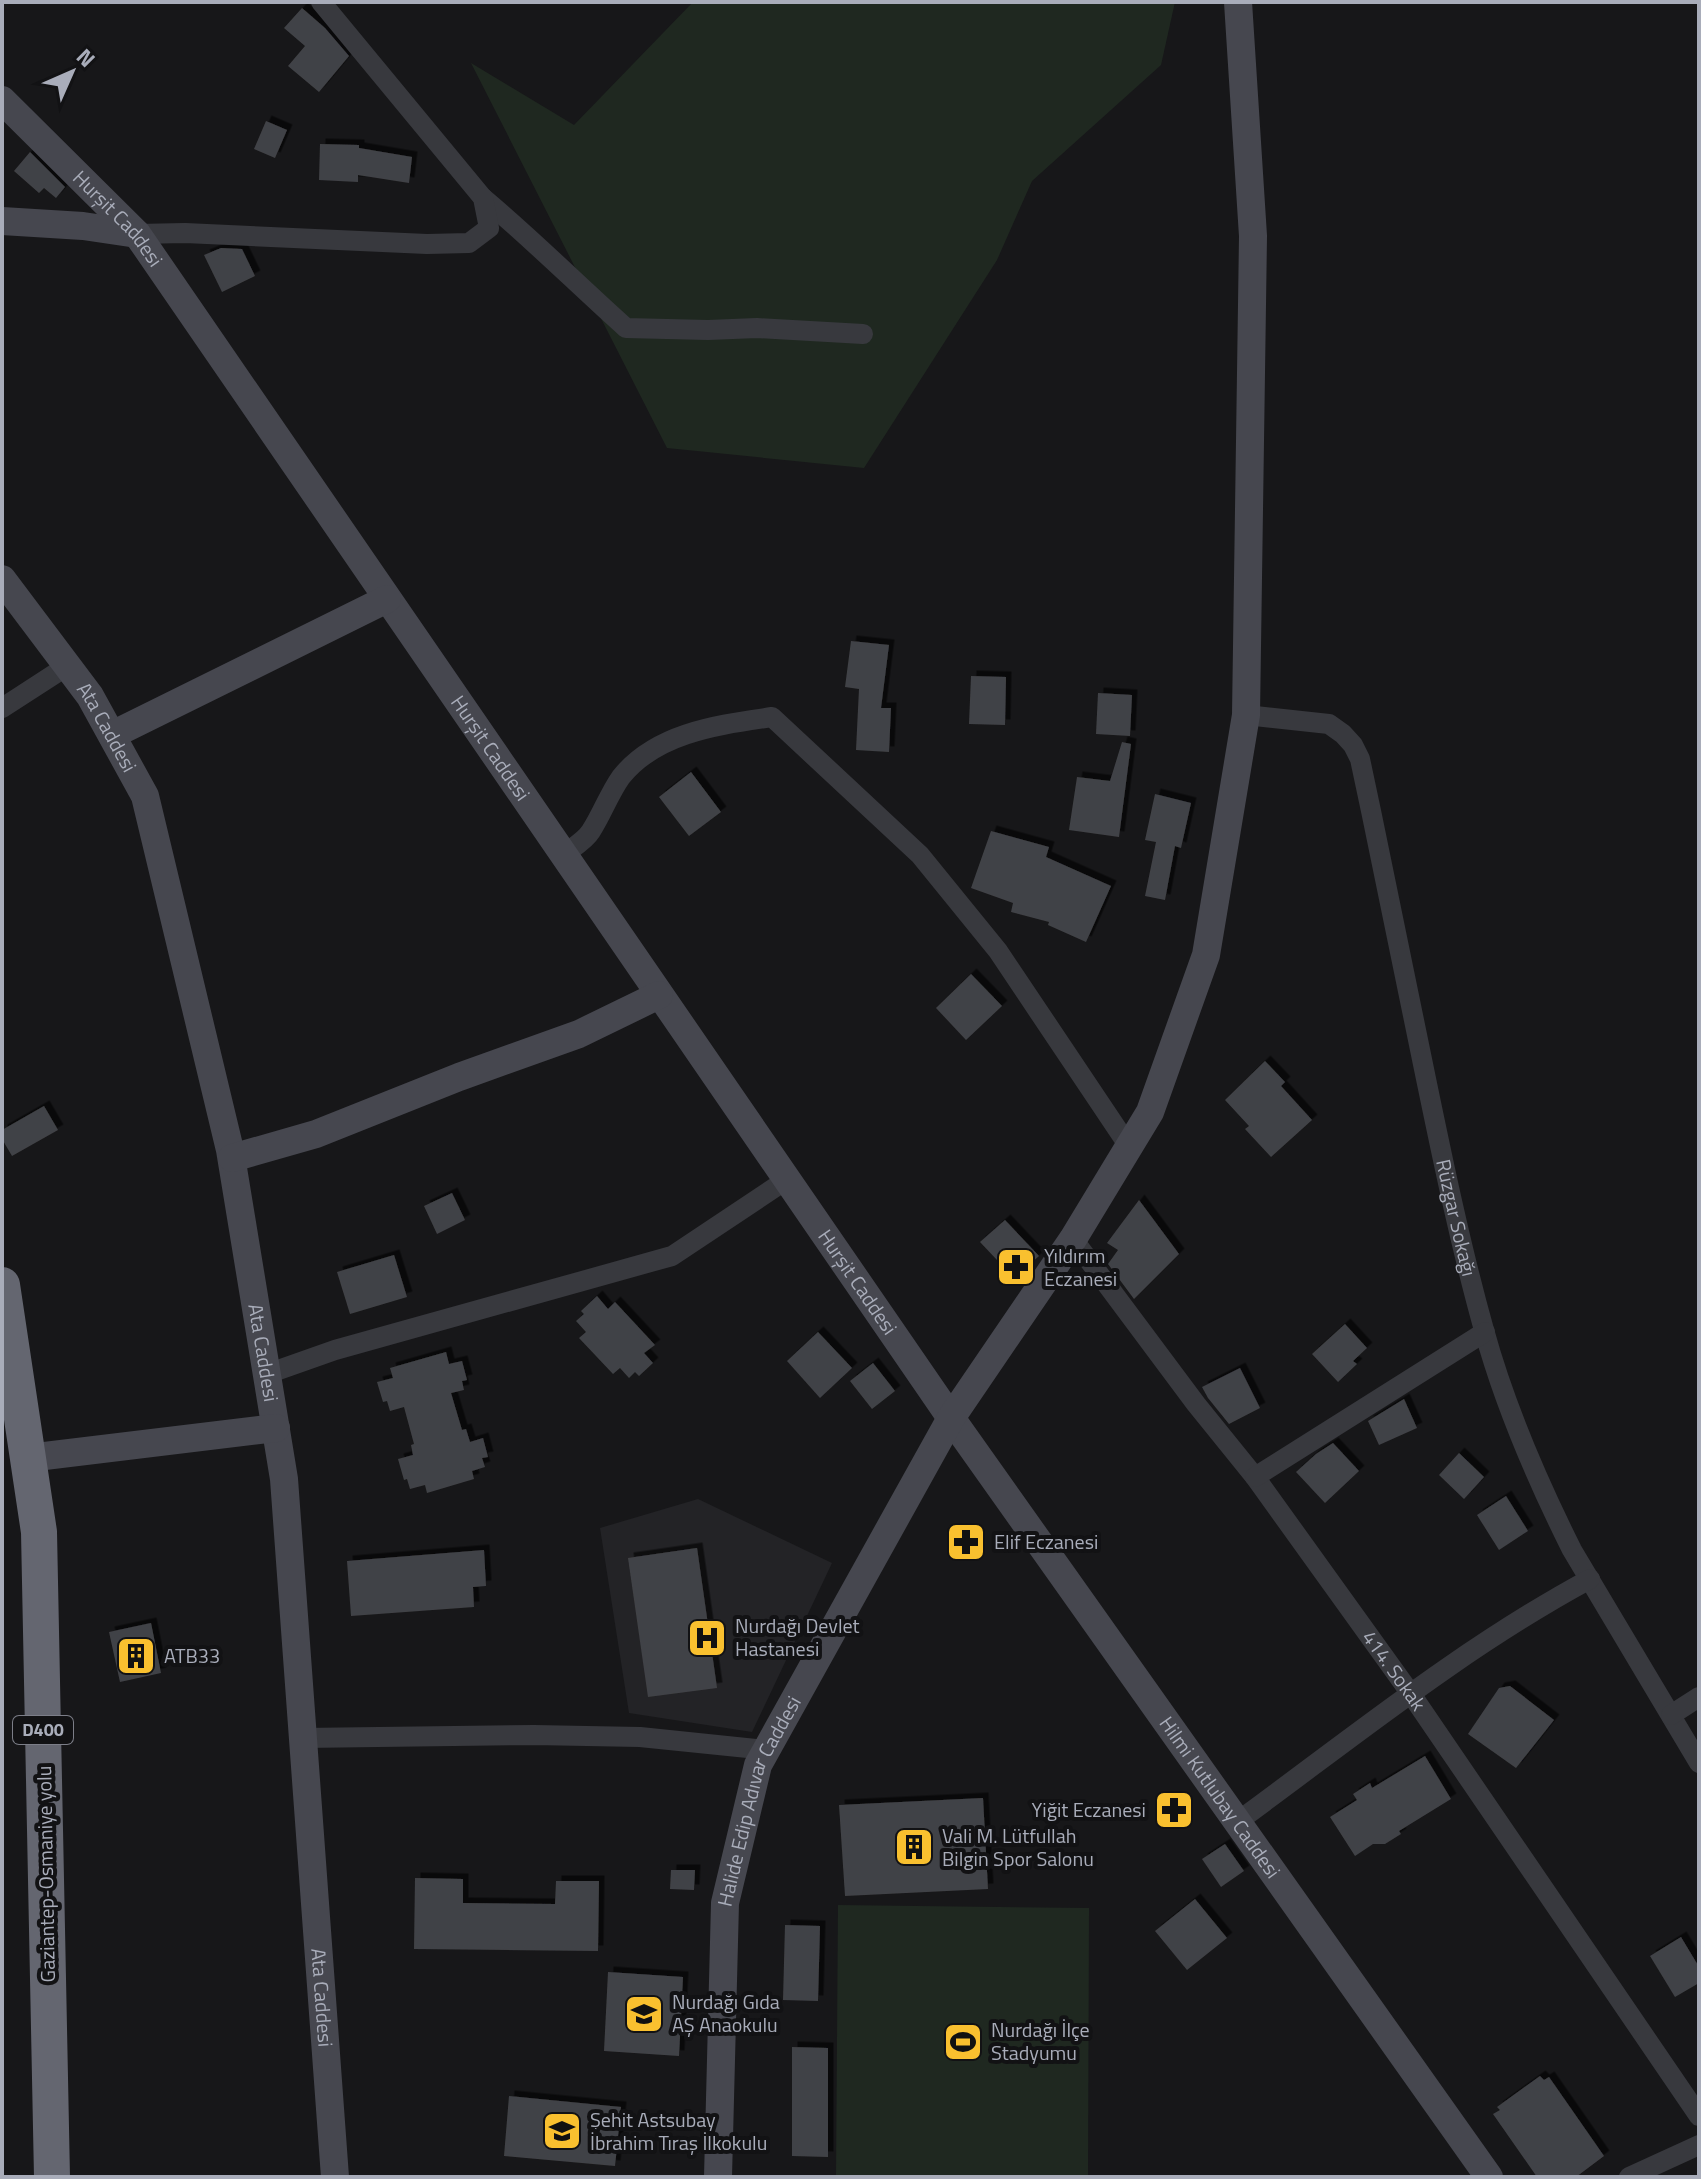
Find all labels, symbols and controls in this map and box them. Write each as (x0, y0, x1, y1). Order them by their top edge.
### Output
north arrow (32, 32, 112, 112)
text: N (69, 40, 104, 75)
street label: Hurşit Caddesi (66, 163, 171, 273)
street label: Ata Caddesi (70, 675, 145, 778)
street label: Hurşit Caddesi (443, 689, 538, 807)
street label: Rüzgar Sokağı (1428, 1156, 1485, 1280)
street label: Hurşit Caddesi (811, 1223, 905, 1341)
place label: Yıldırım Eczanesi (1044, 1240, 1117, 1294)
pharmacy icon: Yıldırım Eczanesi (995, 1246, 1037, 1288)
street label: Ata Caddesi (240, 1301, 287, 1404)
pharmacy icon: Elif Eczanesi (945, 1521, 987, 1563)
place label: Elif Eczanesi (994, 1526, 1098, 1557)
place label: Nurdağı Devlet Hastanesi (735, 1610, 860, 1664)
hospital icon: Nurdağı Devlet Hastanesi (686, 1617, 728, 1659)
street label: 414. Sokak (1355, 1623, 1434, 1717)
building icon: ATB33 (115, 1635, 157, 1677)
place label: ATB33 (164, 1640, 220, 1671)
street label: Halide Edip Adıvar Caddesi (709, 1690, 809, 1910)
street label: Hilmi Kutlubay Caddesi (1152, 1710, 1289, 1885)
road number: D400 (13, 1716, 73, 1744)
street label: Gaziantep-Osmaniye yolu (28, 1765, 63, 1983)
pharmacy icon: Yiğit Eczanesi (1153, 1789, 1195, 1831)
place label: Yiğit Eczanesi (1032, 1794, 1146, 1825)
place label: Vali M. Lütfullah Bilgin Spor Salonu (942, 1820, 1094, 1874)
building icon: Vali M. Lütfullah Bilgin Spor Salonu (893, 1826, 935, 1868)
street label: Ata Caddesi (303, 1947, 341, 2048)
place label: Nurdağı Gıda AŞ Anaokulu (672, 1986, 780, 2040)
school or university icon: Nurdağı Gıda AŞ Anaokulu (623, 1993, 665, 2035)
place label: Nurdağı İlçe Stadyumu (991, 2014, 1090, 2068)
sports icon: Nurdağı İlçe Stadyumu (942, 2021, 984, 2063)
place label: Şehit Astsubay İbrahim Tıraş İlkokulu (590, 2104, 767, 2158)
school or university icon: Şehit Astsubay İbrahim Tıraş İlkokulu (541, 2110, 583, 2152)

